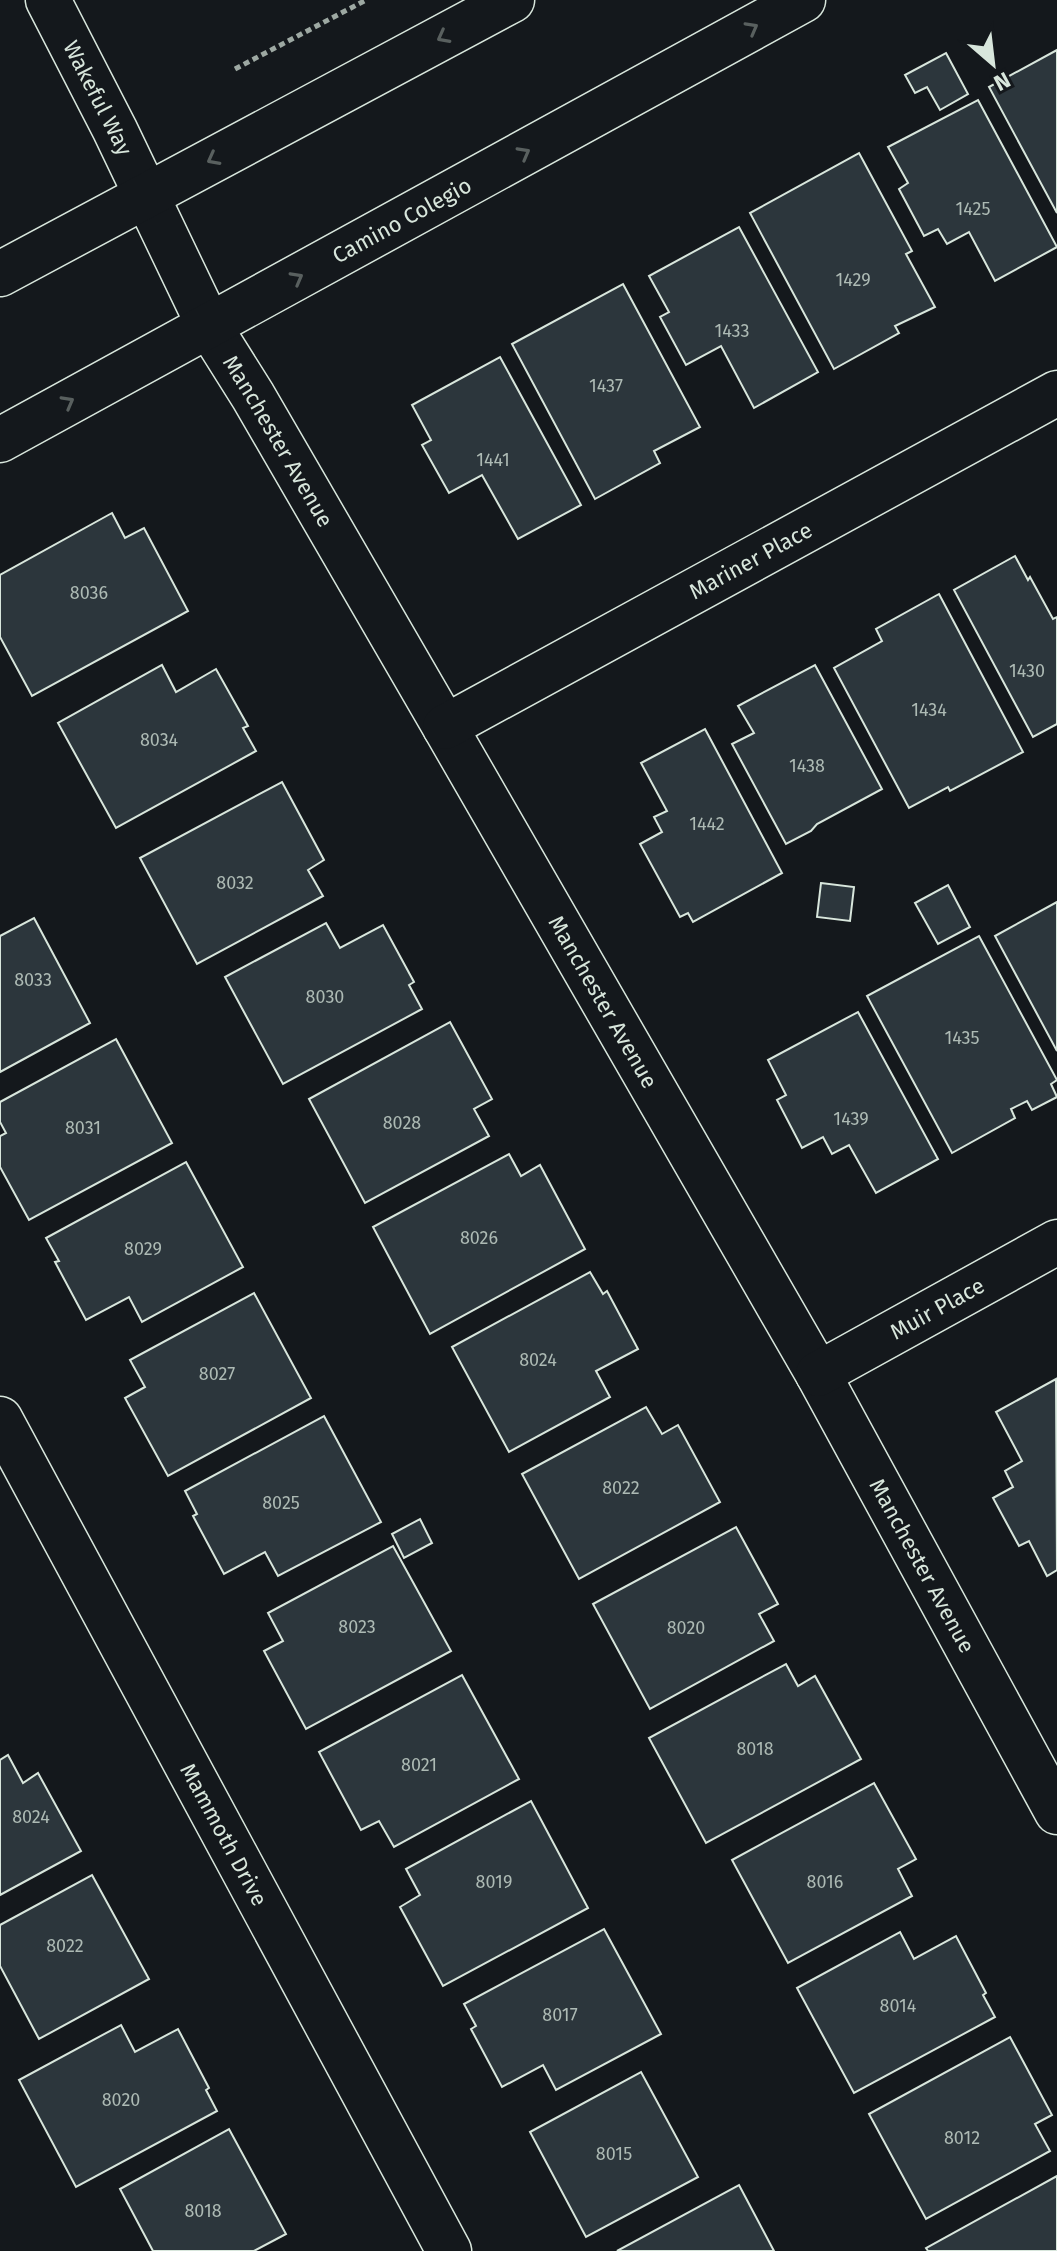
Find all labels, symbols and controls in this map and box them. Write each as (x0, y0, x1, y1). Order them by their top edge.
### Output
one-way arrow (744, 22, 759, 37)
north arrow (953, 24, 1033, 104)
one-way arrow (437, 27, 451, 42)
street label: Wakeful Way (57, 36, 138, 160)
text: N (989, 66, 1015, 97)
one-way arrow (516, 147, 531, 162)
one-way arrow (208, 149, 222, 165)
street label: Camino Colegio (328, 171, 476, 269)
house number: 1425 (956, 198, 990, 220)
house number: 1429 (835, 269, 871, 291)
one-way arrow (288, 272, 303, 287)
house number: 1433 (714, 320, 750, 342)
street label: Manchester Avenue (217, 350, 339, 532)
house number: 1437 (589, 375, 623, 397)
one-way arrow (60, 397, 75, 412)
house number: 1441 (476, 449, 510, 471)
street label: Mariner Place (685, 516, 817, 605)
house number: 8036 (70, 582, 108, 604)
house number: 1430 (1009, 660, 1045, 682)
house number: 1434 (911, 699, 947, 721)
house number: 8034 (140, 729, 179, 751)
house number: 1438 (789, 755, 825, 777)
house number: 1442 (689, 813, 725, 835)
house number: 8032 (216, 872, 254, 894)
street label: Manchester Avenue (543, 911, 663, 1093)
house number: 8033 (14, 969, 52, 991)
house number: 8030 (306, 986, 344, 1008)
house number: 1435 (944, 1027, 980, 1049)
house number: 1439 (833, 1108, 869, 1130)
house number: 8028 (383, 1112, 421, 1134)
house number: 8031 (65, 1117, 101, 1139)
house number: 8026 (460, 1227, 498, 1249)
house number: 8029 (124, 1238, 162, 1260)
street label: Muir Place (885, 1272, 989, 1346)
house number: 8024 (519, 1349, 557, 1371)
house number: 8027 (199, 1363, 235, 1385)
street label: Manchester Avenue (864, 1474, 981, 1658)
house number: 8022 (602, 1477, 640, 1499)
house number: 8025 (262, 1492, 300, 1514)
house number: 8023 (338, 1616, 376, 1638)
house number: 8020 (667, 1617, 705, 1639)
house number: 8018 (736, 1738, 774, 1760)
house number: 8021 (401, 1754, 437, 1776)
street label: Mammoth Drive (174, 1759, 273, 1911)
house number: 8024 (12, 1806, 50, 1828)
house number: 8019 (476, 1871, 512, 1893)
house number: 8016 (807, 1871, 843, 1893)
house number: 8022 (46, 1935, 84, 1957)
house number: 8014 (880, 1995, 917, 2017)
house number: 8017 (542, 2004, 578, 2026)
house number: 8020 (102, 2089, 140, 2111)
house number: 8012 (944, 2127, 980, 2149)
house number: 8015 (596, 2143, 632, 2165)
house number: 8018 (184, 2200, 222, 2222)

